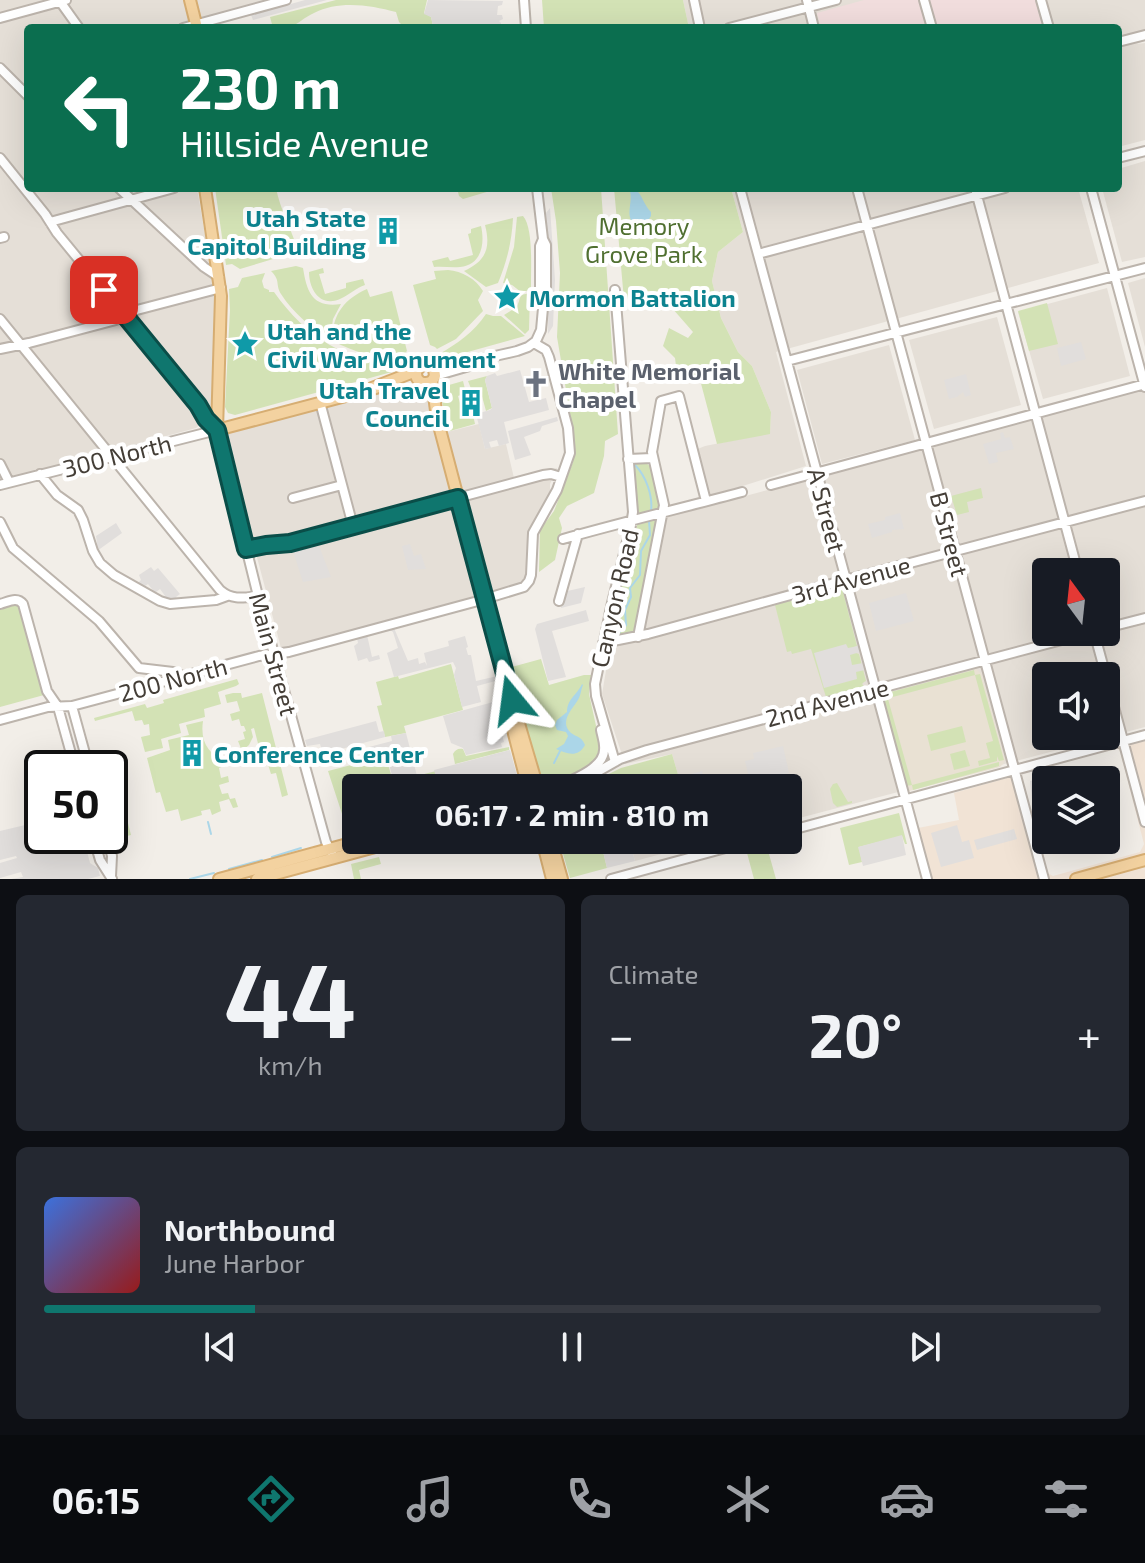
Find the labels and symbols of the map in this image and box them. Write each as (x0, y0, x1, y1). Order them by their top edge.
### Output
place label: Utah State Capitol Building (187, 203, 366, 260)
park label: Memory Grove Park (585, 211, 703, 268)
building icon: Utah State Capitol Building (373, 216, 403, 246)
pin (70, 256, 138, 324)
place icon: Mormon Battalion (492, 282, 522, 312)
place label: Mormon Battalion (529, 283, 736, 312)
place label: Utah and the Civil War Monument (267, 316, 496, 373)
place icon: Utah and the Civil War Monument (230, 329, 260, 359)
place label: White Memorial Chapel (558, 356, 740, 413)
church icon: White Memorial Chapel (521, 369, 551, 399)
place label: Utah Travel Council (319, 375, 449, 432)
building icon: Utah Travel Council (456, 388, 486, 418)
street label: 300 North (60, 428, 174, 482)
street label: A Street (802, 465, 852, 555)
street label: B Street (925, 488, 975, 580)
street label: Canyon Road (584, 526, 644, 670)
street label: 3rd Avenue (788, 549, 914, 609)
north arrow (1032, 558, 1120, 646)
street label: Main Street (244, 589, 304, 719)
street label: 200 North (116, 651, 230, 707)
position arrow (470, 658, 554, 742)
street label: 2nd Avenue (762, 672, 892, 732)
building icon: Conference Center (177, 738, 207, 768)
place label: Conference Center (214, 739, 425, 768)
speed limit sign: 50 (24, 750, 128, 854)

